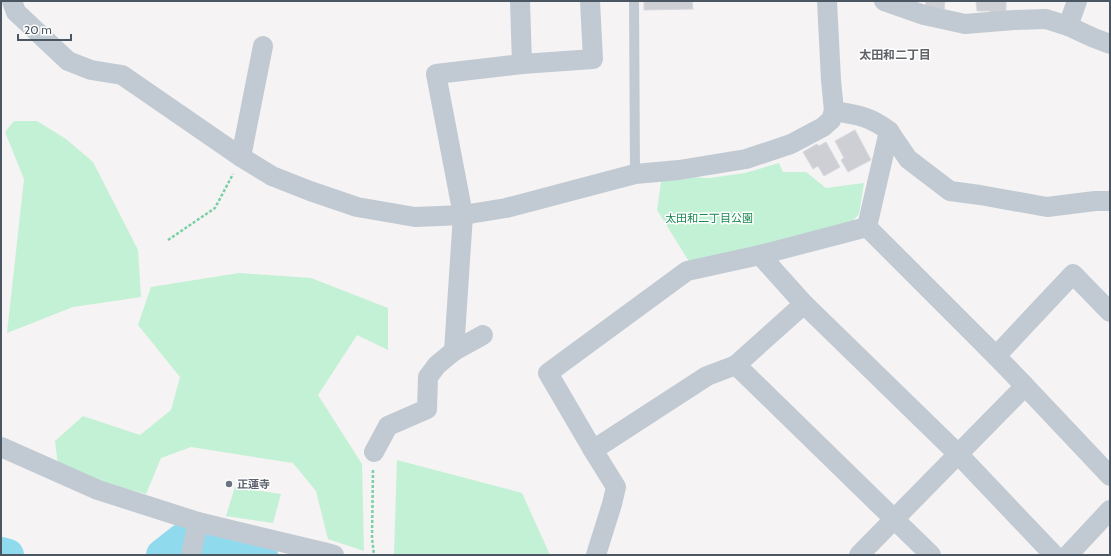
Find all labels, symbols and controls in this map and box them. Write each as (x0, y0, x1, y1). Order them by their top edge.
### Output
scale bar (18, 16, 71, 42)
text: 20 m (24, 22, 52, 37)
district label: 太田和二丁目 (859, 47, 931, 62)
park label: 太田和二丁目公園 (665, 211, 753, 225)
place label: 正蓮寺 (237, 477, 270, 491)
marker: 正蓮寺 (224, 479, 234, 489)

